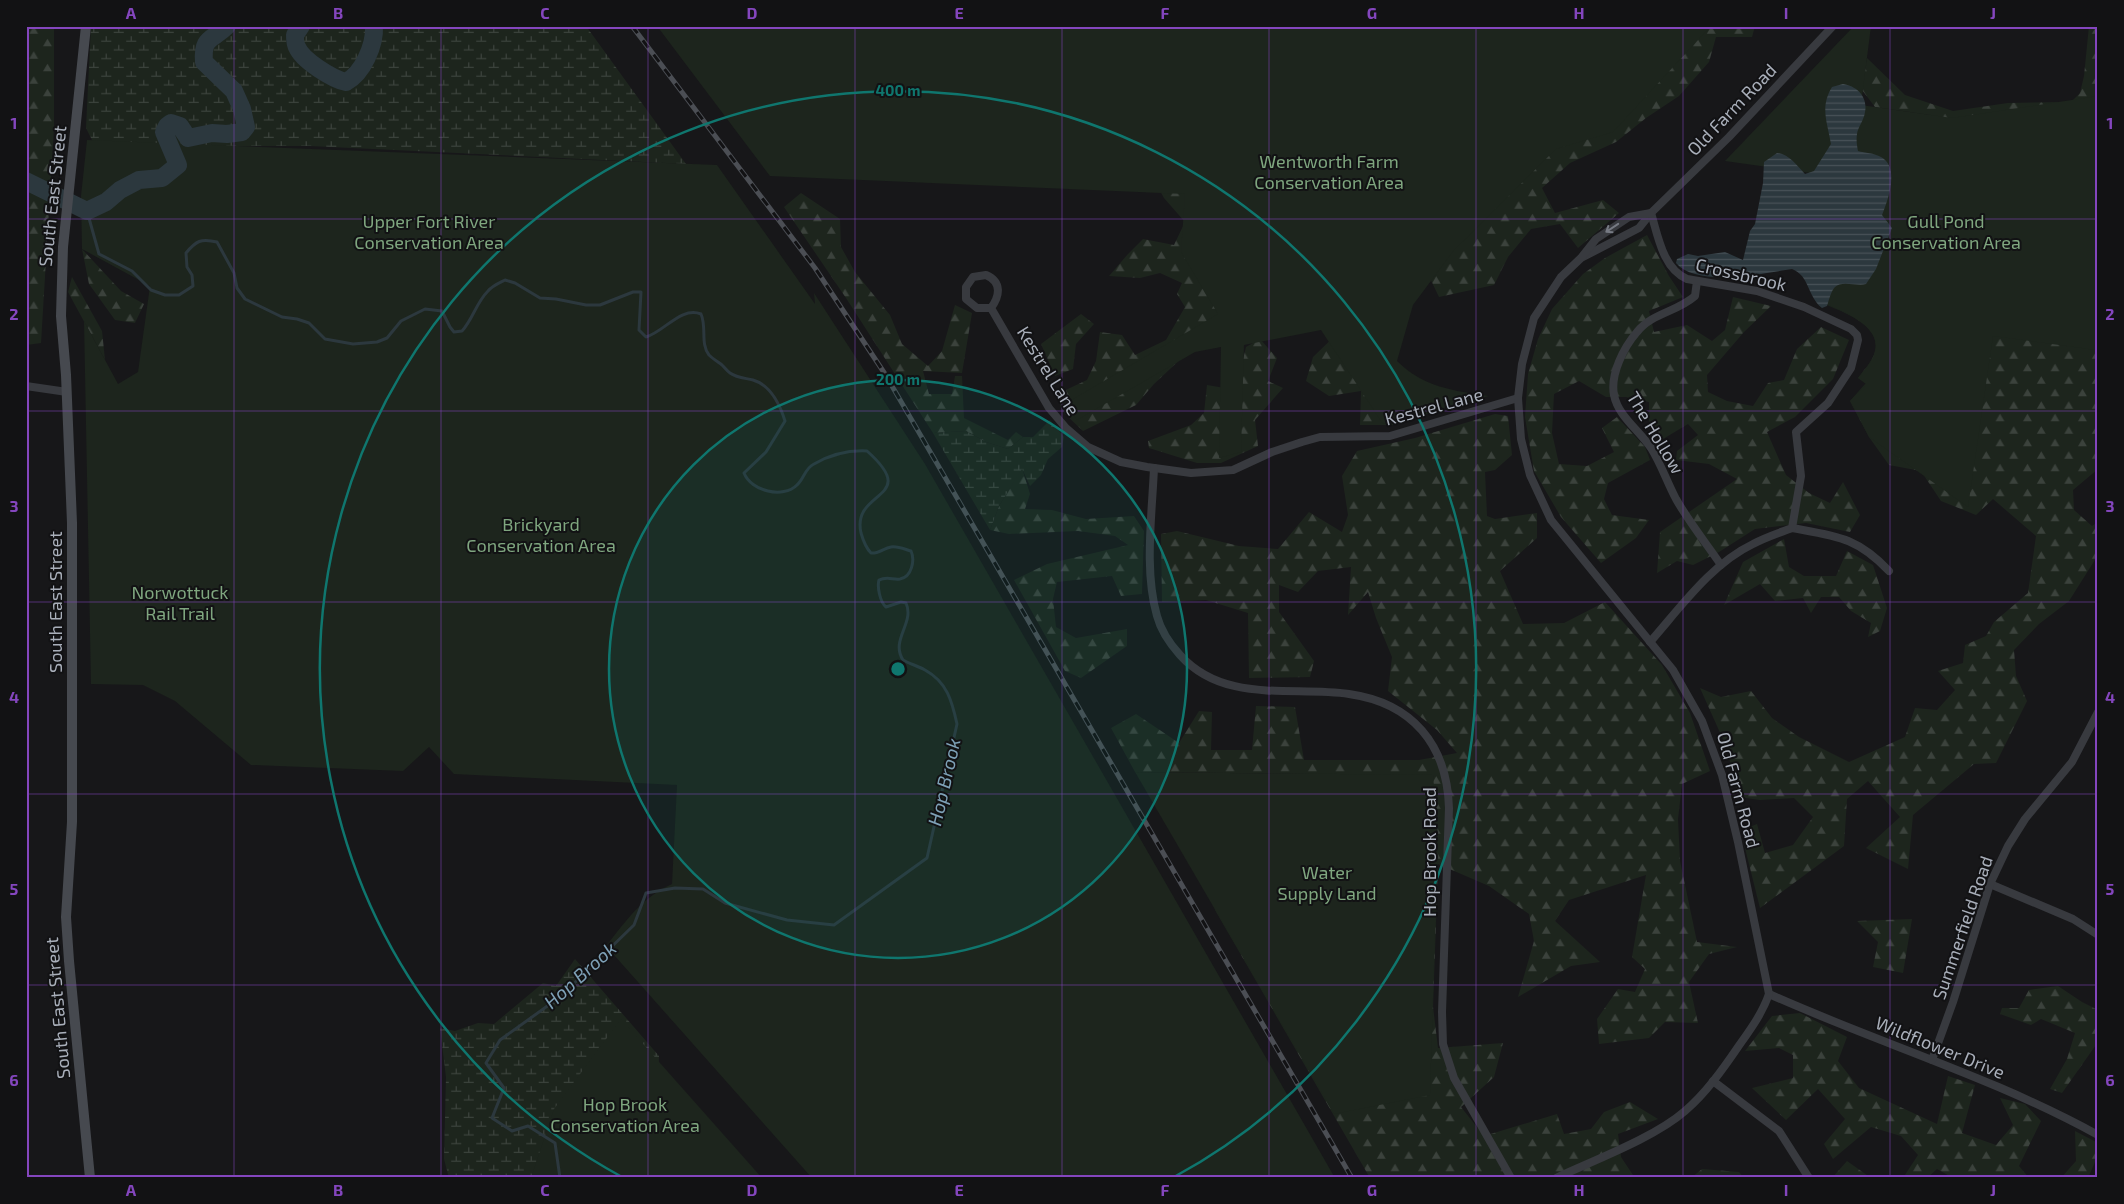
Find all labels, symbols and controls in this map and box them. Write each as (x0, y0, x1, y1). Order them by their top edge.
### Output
text: A (126, 3, 137, 22)
text: B (333, 3, 343, 22)
text: C (540, 3, 550, 22)
text: D (747, 3, 758, 22)
text: E (954, 3, 964, 22)
text: F (1161, 3, 1170, 22)
text: G (1367, 3, 1377, 22)
text: H (1573, 3, 1585, 22)
text: I (1784, 3, 1788, 22)
text: J (1990, 3, 1996, 22)
street label: Old Farm Road (1682, 59, 1781, 160)
text: 400 m (876, 81, 920, 99)
text: 1 (11, 113, 17, 132)
text: 1 (2107, 113, 2113, 132)
street label: South East Street (34, 124, 70, 268)
park label: Wentworth Farm Conservation Area (1254, 150, 1404, 193)
park label: Upper Fort River Conservation Area (354, 210, 504, 253)
park label: Gull Pond Conservation Area (1871, 210, 2021, 253)
one-way arrow (1605, 224, 1619, 234)
street label: Crossbrook (1694, 253, 1789, 295)
text: 2 (9, 304, 19, 323)
text: 2 (2105, 304, 2115, 323)
street label: Kestrel Lane (1013, 322, 1085, 419)
text: 200 m (876, 370, 920, 388)
street label: Kestrel Lane (1382, 382, 1485, 430)
street label: The Hollow (1623, 387, 1689, 478)
text: 3 (9, 496, 19, 515)
text: 3 (2105, 496, 2115, 515)
park label: Brickyard Conservation Area (466, 513, 616, 556)
street label: South East Street (44, 531, 66, 673)
park label: Norwottuck Rail Trail (131, 581, 229, 624)
centre of rings (889, 660, 907, 678)
text: 4 (9, 687, 19, 706)
text: 4 (2105, 687, 2115, 706)
street label: Old Farm Road (1713, 729, 1765, 850)
water label: Hop Brook (922, 736, 965, 828)
street label: Hop Brook Road (1418, 787, 1440, 917)
street label: Summerfield Road (1927, 853, 1997, 1002)
park label: Water Supply Land (1277, 861, 1377, 904)
text: 5 (10, 879, 19, 898)
text: 5 (2106, 879, 2115, 898)
street label: South East Street (40, 936, 74, 1080)
water label: Hop Brook (539, 936, 621, 1013)
street label: Wildflower Drive (1873, 1011, 2008, 1083)
text: 6 (9, 1070, 19, 1089)
text: 6 (2105, 1070, 2115, 1089)
park label: Hop Brook Conservation Area (550, 1093, 700, 1136)
text: A (126, 1180, 137, 1199)
text: B (333, 1180, 343, 1199)
text: C (540, 1180, 550, 1199)
text: D (747, 1180, 758, 1199)
text: E (954, 1180, 964, 1199)
text: F (1161, 1180, 1170, 1199)
text: G (1367, 1180, 1377, 1199)
text: H (1573, 1180, 1585, 1199)
text: I (1784, 1180, 1788, 1199)
text: J (1990, 1180, 1996, 1199)

